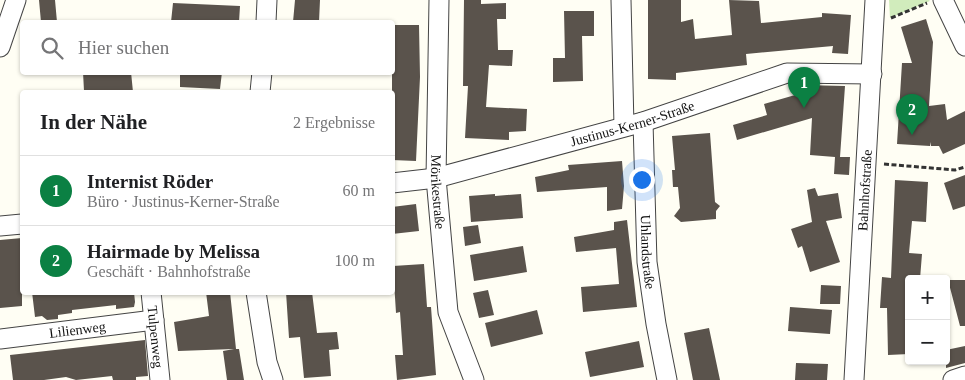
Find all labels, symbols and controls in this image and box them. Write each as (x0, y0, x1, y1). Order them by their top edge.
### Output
search box (20, 20, 395, 75)
icon: search (38, 34, 66, 62)
text: Hier suchen (78, 37, 169, 58)
pin: 1 (788, 67, 820, 108)
pin: 2 (896, 94, 928, 135)
street label: Justinus-Kerner-Straße (569, 98, 696, 149)
text: In der Nähe (40, 110, 147, 134)
text: 2 Ergebnisse (293, 114, 375, 131)
street label: Bahnhofstraße (855, 149, 875, 232)
street label: Mörikestraße (428, 154, 448, 230)
your location (629, 167, 655, 193)
text: Internist Röder (87, 171, 213, 192)
text: 1 (52, 182, 60, 199)
text: 60 m (343, 182, 375, 199)
text: Büro · Justinus-Kerner-Straße (87, 193, 280, 210)
street label: Uhlandstraße (638, 214, 658, 290)
text: Hairmade by Melissa (87, 241, 260, 262)
text: 2 (52, 252, 60, 269)
text: 100 m (335, 252, 375, 269)
text: Geschäft · Bahnhofstraße (87, 263, 251, 280)
map controls (905, 275, 950, 365)
button: + (905, 275, 950, 320)
street label: Tulpenweg (144, 305, 166, 369)
street label: Lilienweg (48, 319, 107, 341)
button: − (905, 320, 950, 365)

